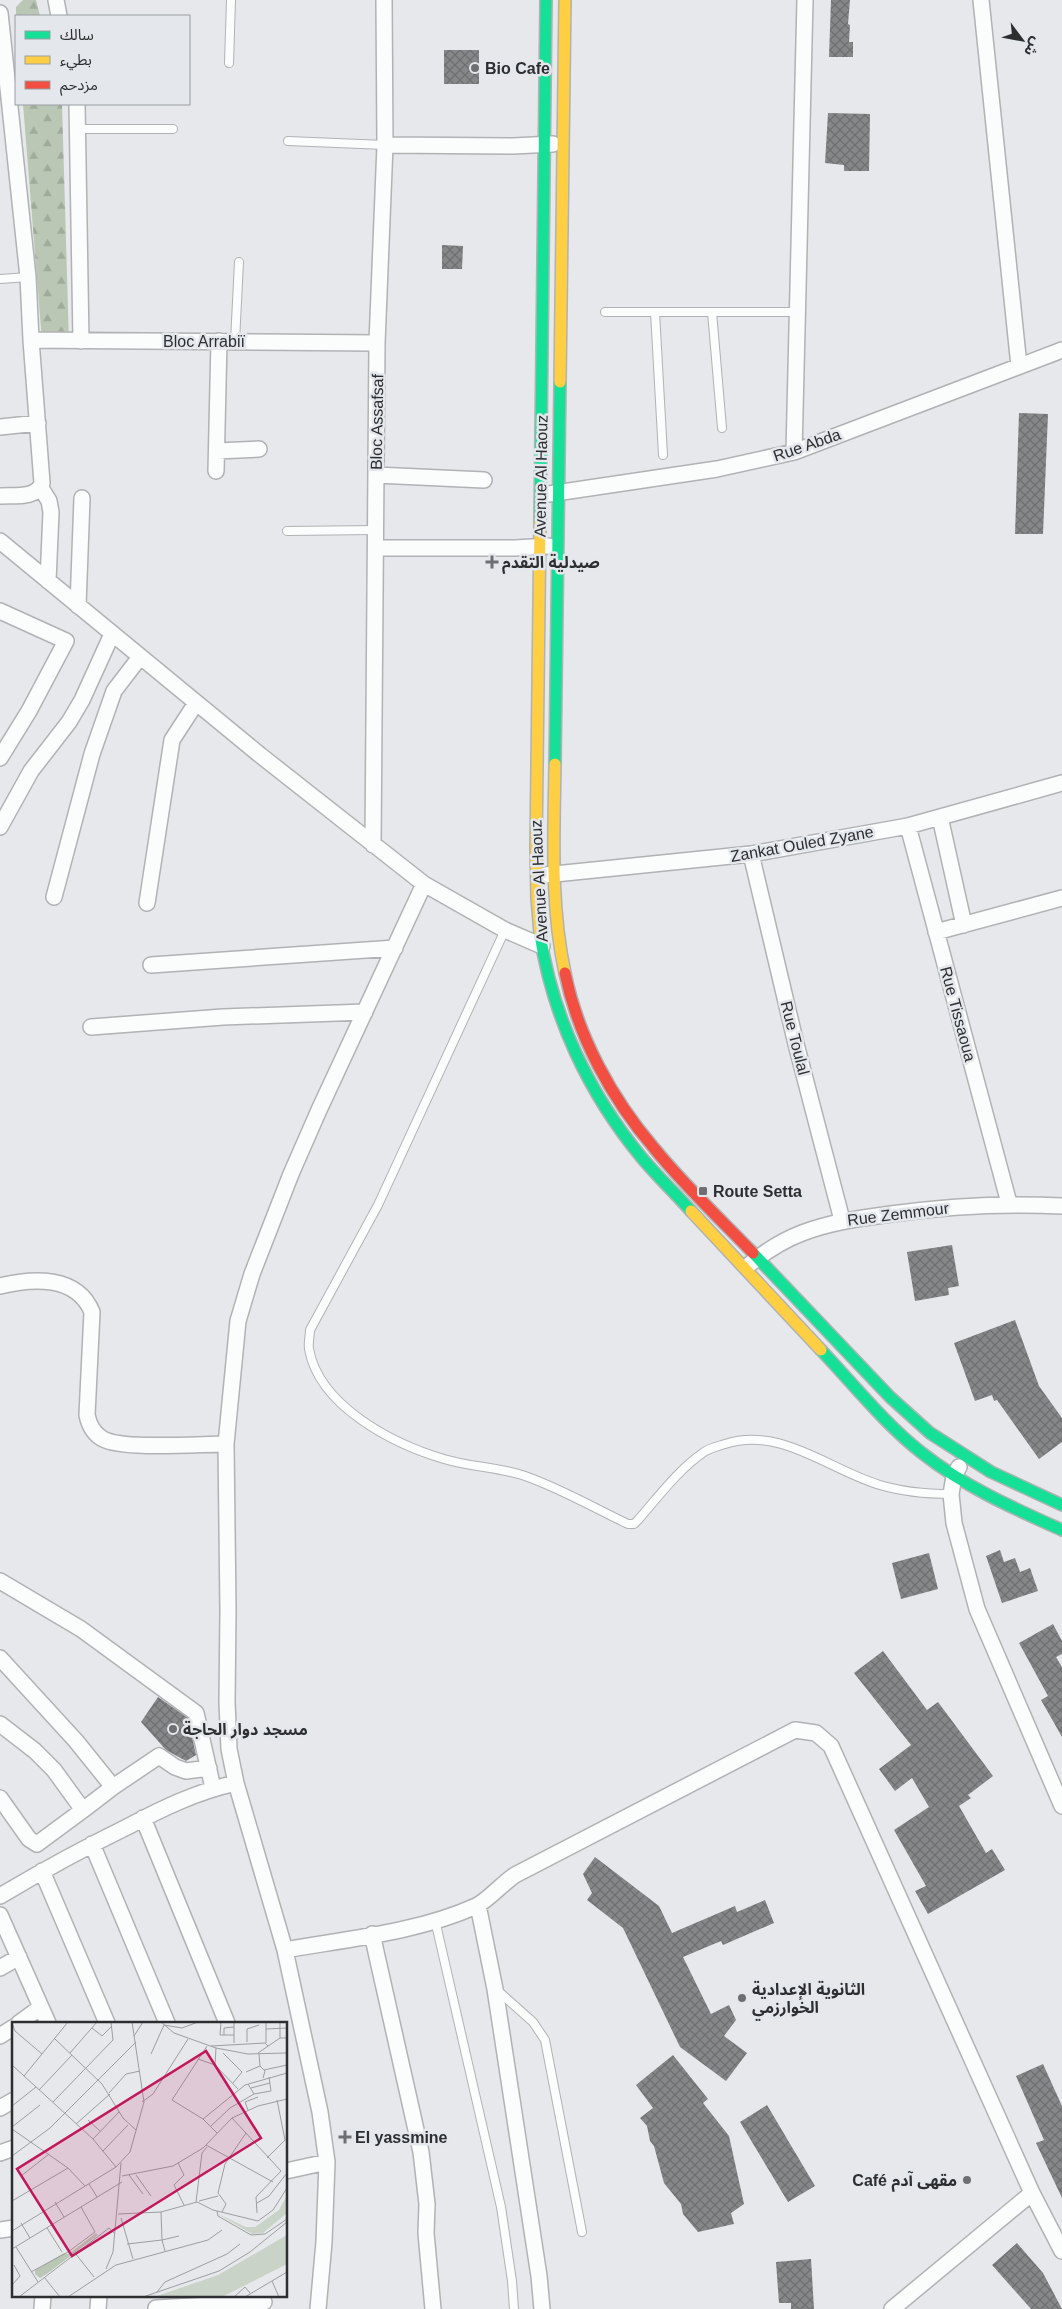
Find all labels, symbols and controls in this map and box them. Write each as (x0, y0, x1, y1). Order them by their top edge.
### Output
legend (15, 15, 190, 105)
north arrow (997, 15, 1047, 65)
text: سالك (60, 26, 94, 43)
text: ش (1021, 35, 1045, 59)
text: بطيء (60, 51, 92, 71)
place label: Bio Cafe (485, 60, 550, 77)
marker: Bio Cafe (469, 62, 481, 74)
text: مزدحم (60, 76, 98, 96)
street label: Bloc Arrabiï (163, 333, 245, 350)
street label: Bloc Assafsaf (368, 373, 386, 470)
street label: Avenue Al Haouz (531, 415, 551, 537)
street label: Rue Abda (771, 425, 843, 464)
place label: صيدلية التقدم (502, 553, 600, 574)
marker: صيدلية التقدم (486, 556, 498, 568)
street label: Avenue Al Haouz (527, 819, 551, 943)
street label: Zankat Ouled Zyane (729, 823, 875, 865)
street label: Rue Tissaoua (937, 965, 979, 1064)
street label: Rue Toulal (778, 999, 812, 1077)
place label: Route Setta (713, 1183, 802, 1200)
marker: Route Setta (697, 1185, 709, 1197)
street label: Rue Zemmour (846, 1199, 950, 1229)
place label: مسجد دوار الحاجة (183, 1720, 308, 1739)
marker: مسجد دوار الحاجة (167, 1723, 179, 1735)
place label: الثانوية الإعدادية الخوارزمي (752, 1980, 865, 2020)
marker: الثانوية الإعدادية الخوارزمي (736, 1992, 748, 2004)
inset map (12, 2022, 288, 2296)
place label: El yassmine (355, 2129, 448, 2146)
marker: El yassmine (339, 2131, 351, 2143)
place label: Café مقهى آدم (852, 2170, 957, 2192)
marker: Café مقهى آدم (961, 2174, 973, 2186)

